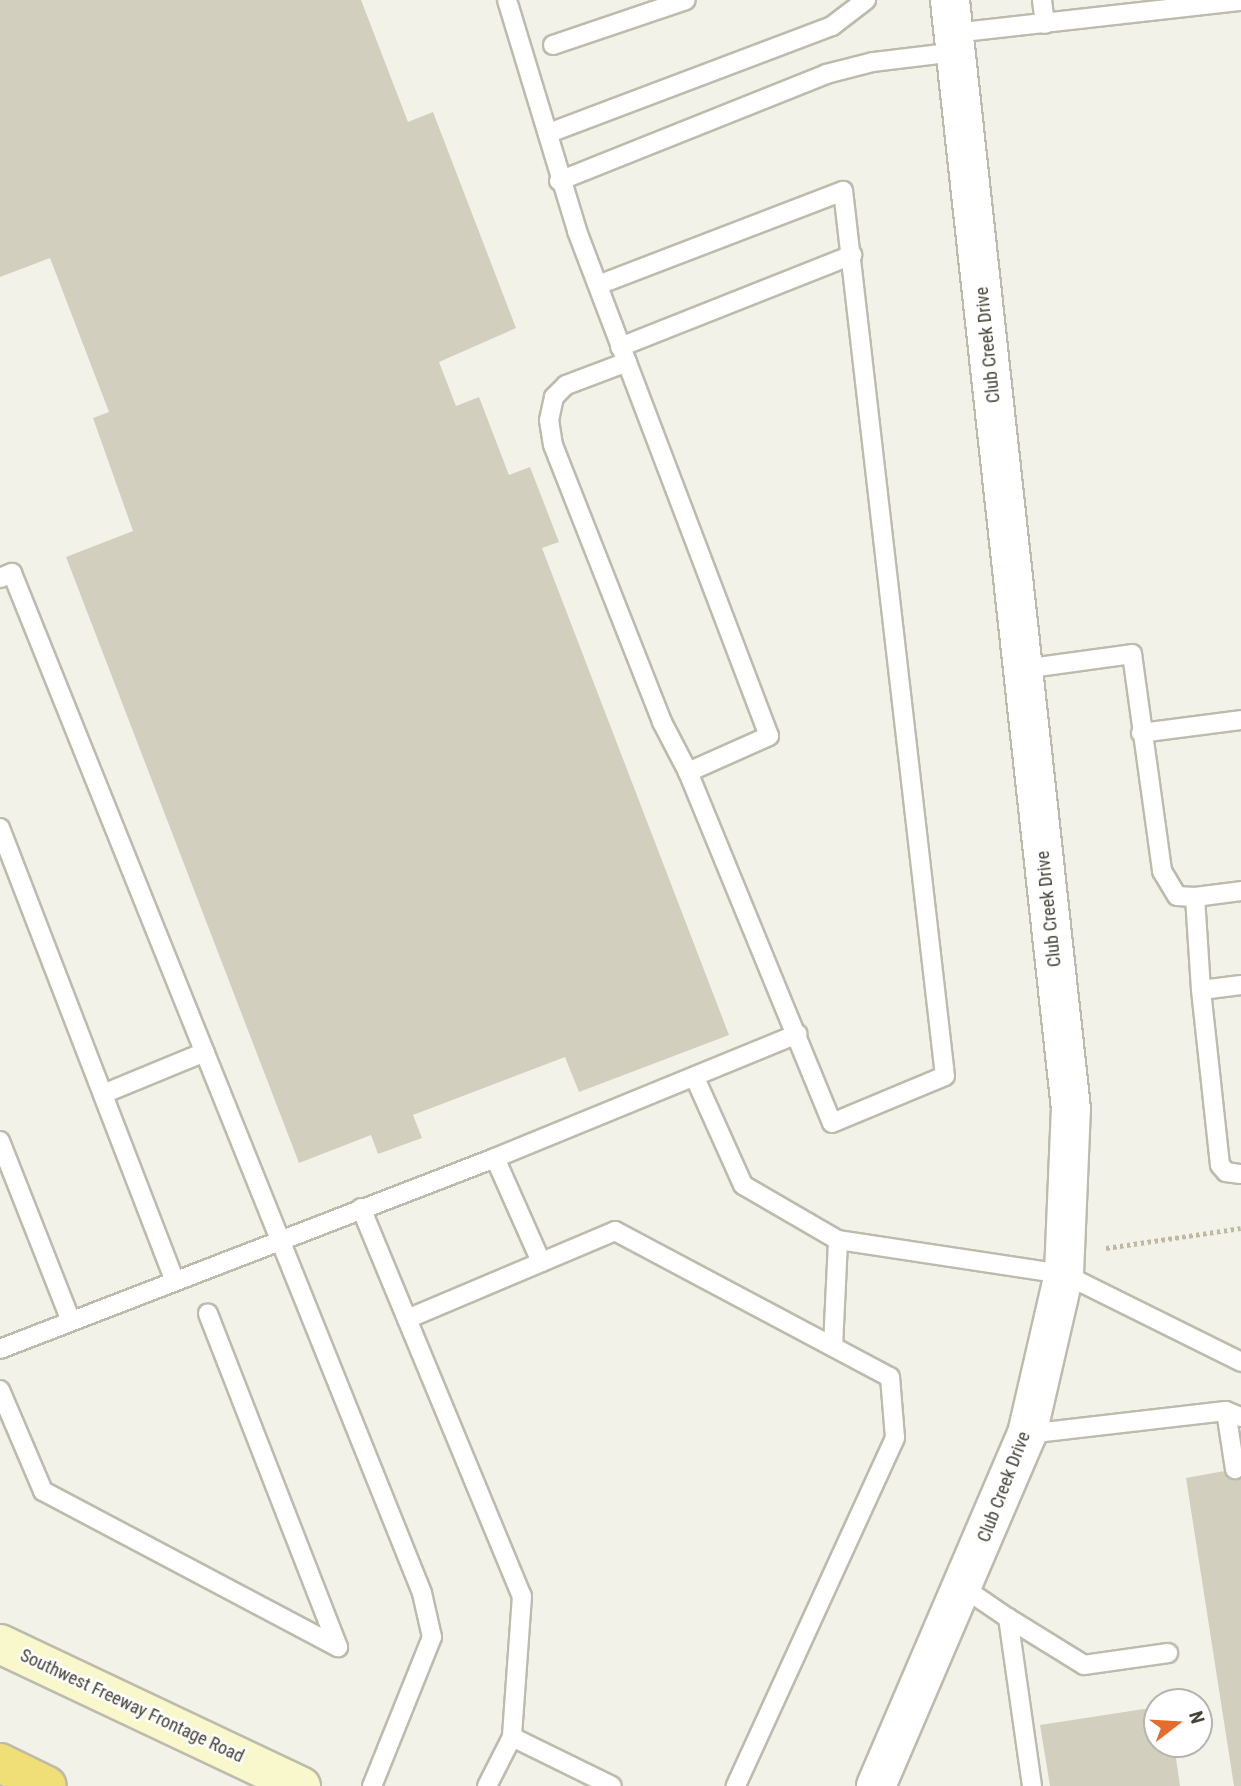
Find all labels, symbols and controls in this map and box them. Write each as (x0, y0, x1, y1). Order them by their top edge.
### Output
street label: Club Creek Drive (971, 286, 1005, 404)
street label: Club Creek Drive (1032, 850, 1066, 968)
street label: Club Creek Drive (973, 1429, 1035, 1545)
street label: Southwest Freeway Frontage Road (17, 1645, 247, 1767)
north arrow (1143, 1688, 1213, 1758)
text: N (1184, 1708, 1209, 1726)

